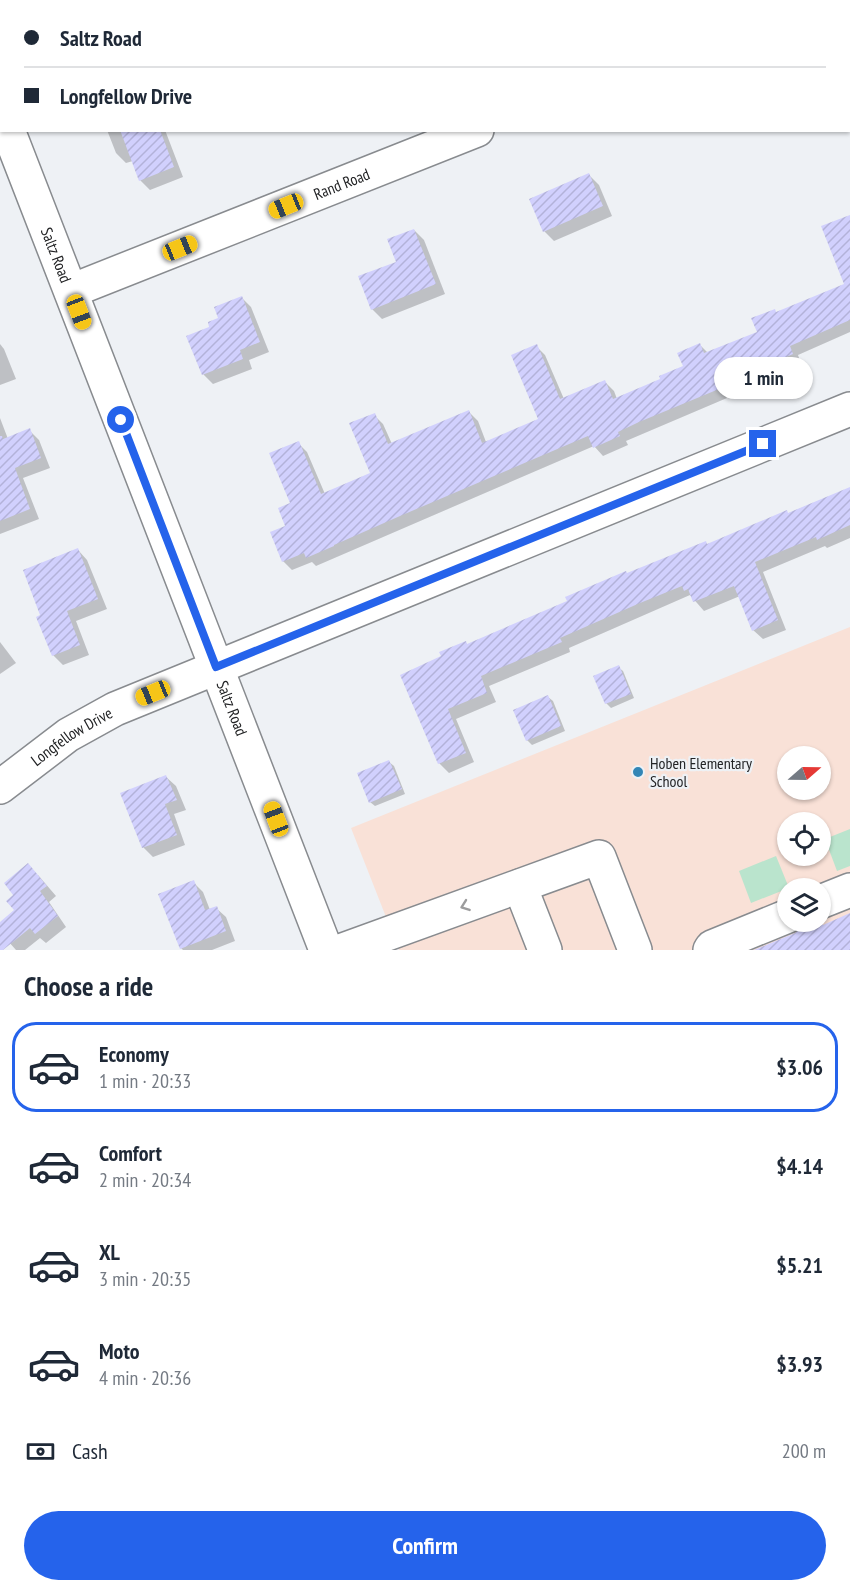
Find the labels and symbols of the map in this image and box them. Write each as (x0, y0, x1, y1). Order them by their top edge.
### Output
street label: Rand Road (310, 164, 373, 204)
car (266, 191, 306, 221)
street label: Saltz Road (37, 224, 76, 285)
car (160, 233, 200, 263)
car (64, 292, 94, 332)
callout: 1 min (714, 357, 813, 399)
route start (107, 406, 134, 433)
route end (749, 430, 776, 457)
car (133, 678, 173, 708)
street label: Saltz Road (212, 678, 252, 739)
street label: Longfellow Drive (27, 703, 116, 770)
north arrow (777, 746, 831, 800)
place label: Hoben Elementary School (650, 753, 752, 791)
marker: Hoben Elementary School (631, 765, 645, 779)
car (261, 799, 291, 839)
one-way arrow (460, 899, 471, 912)

